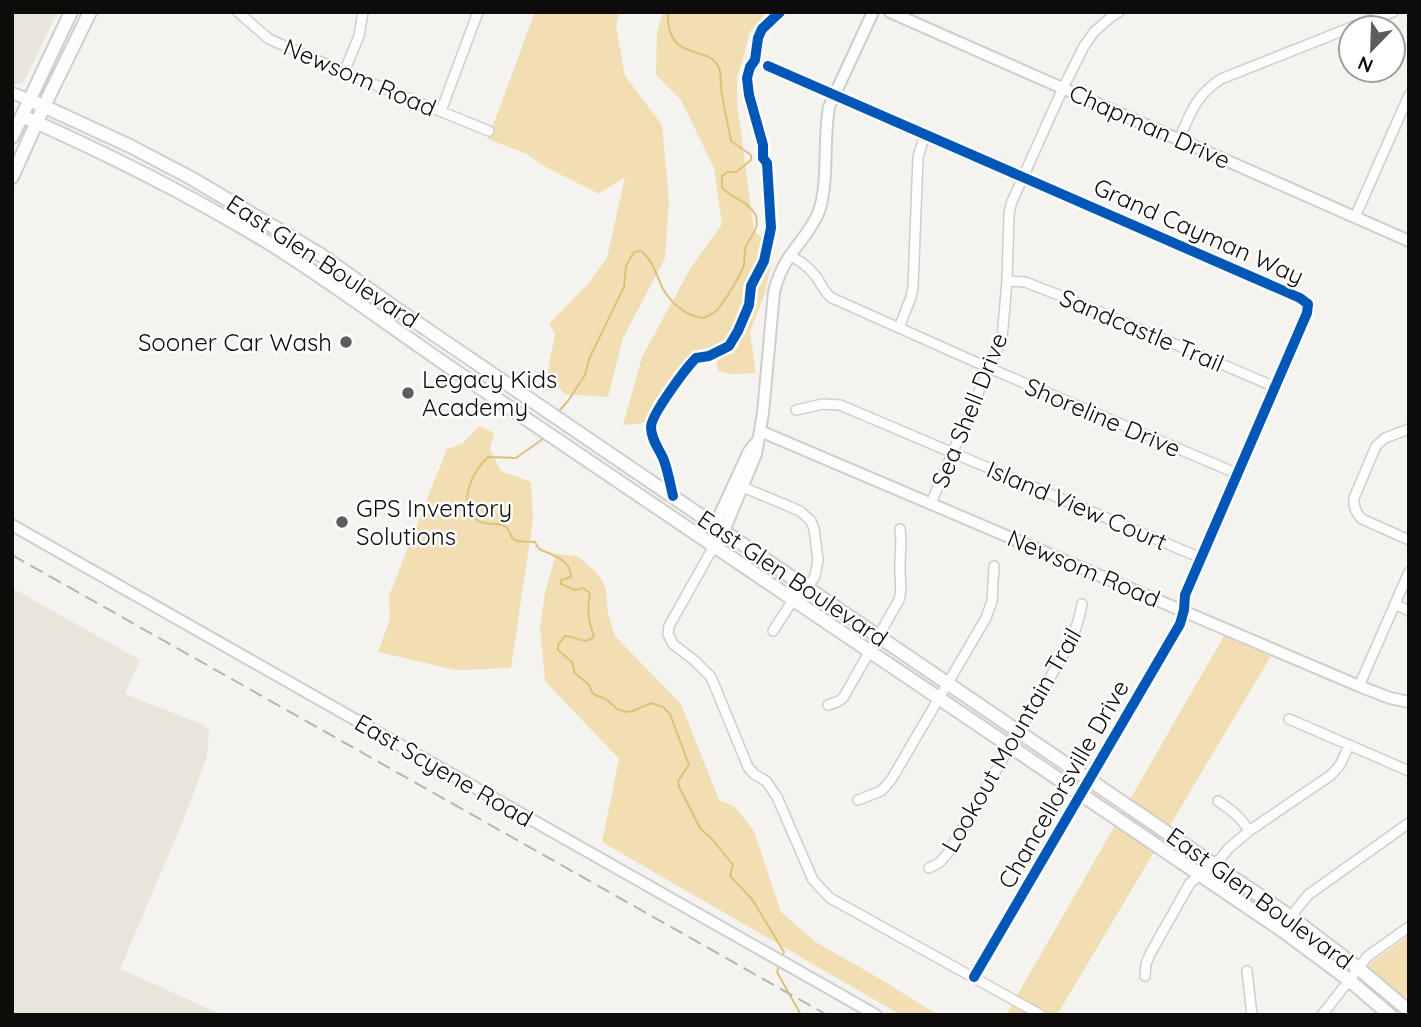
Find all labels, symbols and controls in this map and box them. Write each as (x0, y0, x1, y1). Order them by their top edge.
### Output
north arrow (1337, 14, 1407, 84)
street label: Newsom Road (279, 31, 441, 123)
text: N (1354, 51, 1376, 78)
street label: Chapman Drive (1065, 77, 1235, 175)
street label: Grand Cayman Way (1089, 171, 1309, 291)
street label: East Glen Boulevard (221, 188, 425, 334)
street label: Sandcastle Trail (1055, 282, 1229, 378)
place label: Sooner Car Wash (138, 327, 332, 357)
street label: Sea Shell Drive (924, 328, 1014, 492)
marker: Sooner Car Wash (338, 334, 354, 350)
place label: Legacy Kids Academy (422, 364, 557, 422)
street label: Shoreline Drive (1021, 371, 1185, 463)
marker: Legacy Kids Academy (400, 385, 416, 401)
street label: Island View Court (982, 454, 1172, 556)
place label: GPS Inventory Solutions (356, 493, 512, 551)
street label: East Glen Boulevard (692, 503, 894, 653)
marker: GPS Inventory Solutions (334, 514, 350, 530)
street label: Newsom Road (1003, 522, 1165, 614)
street label: Lookout Mountain Trail (934, 622, 1088, 858)
street label: Chancellorsville Drive (991, 674, 1135, 894)
street label: East Scyene Road (350, 707, 538, 833)
street label: East Glen Boulevard (1161, 820, 1359, 976)

